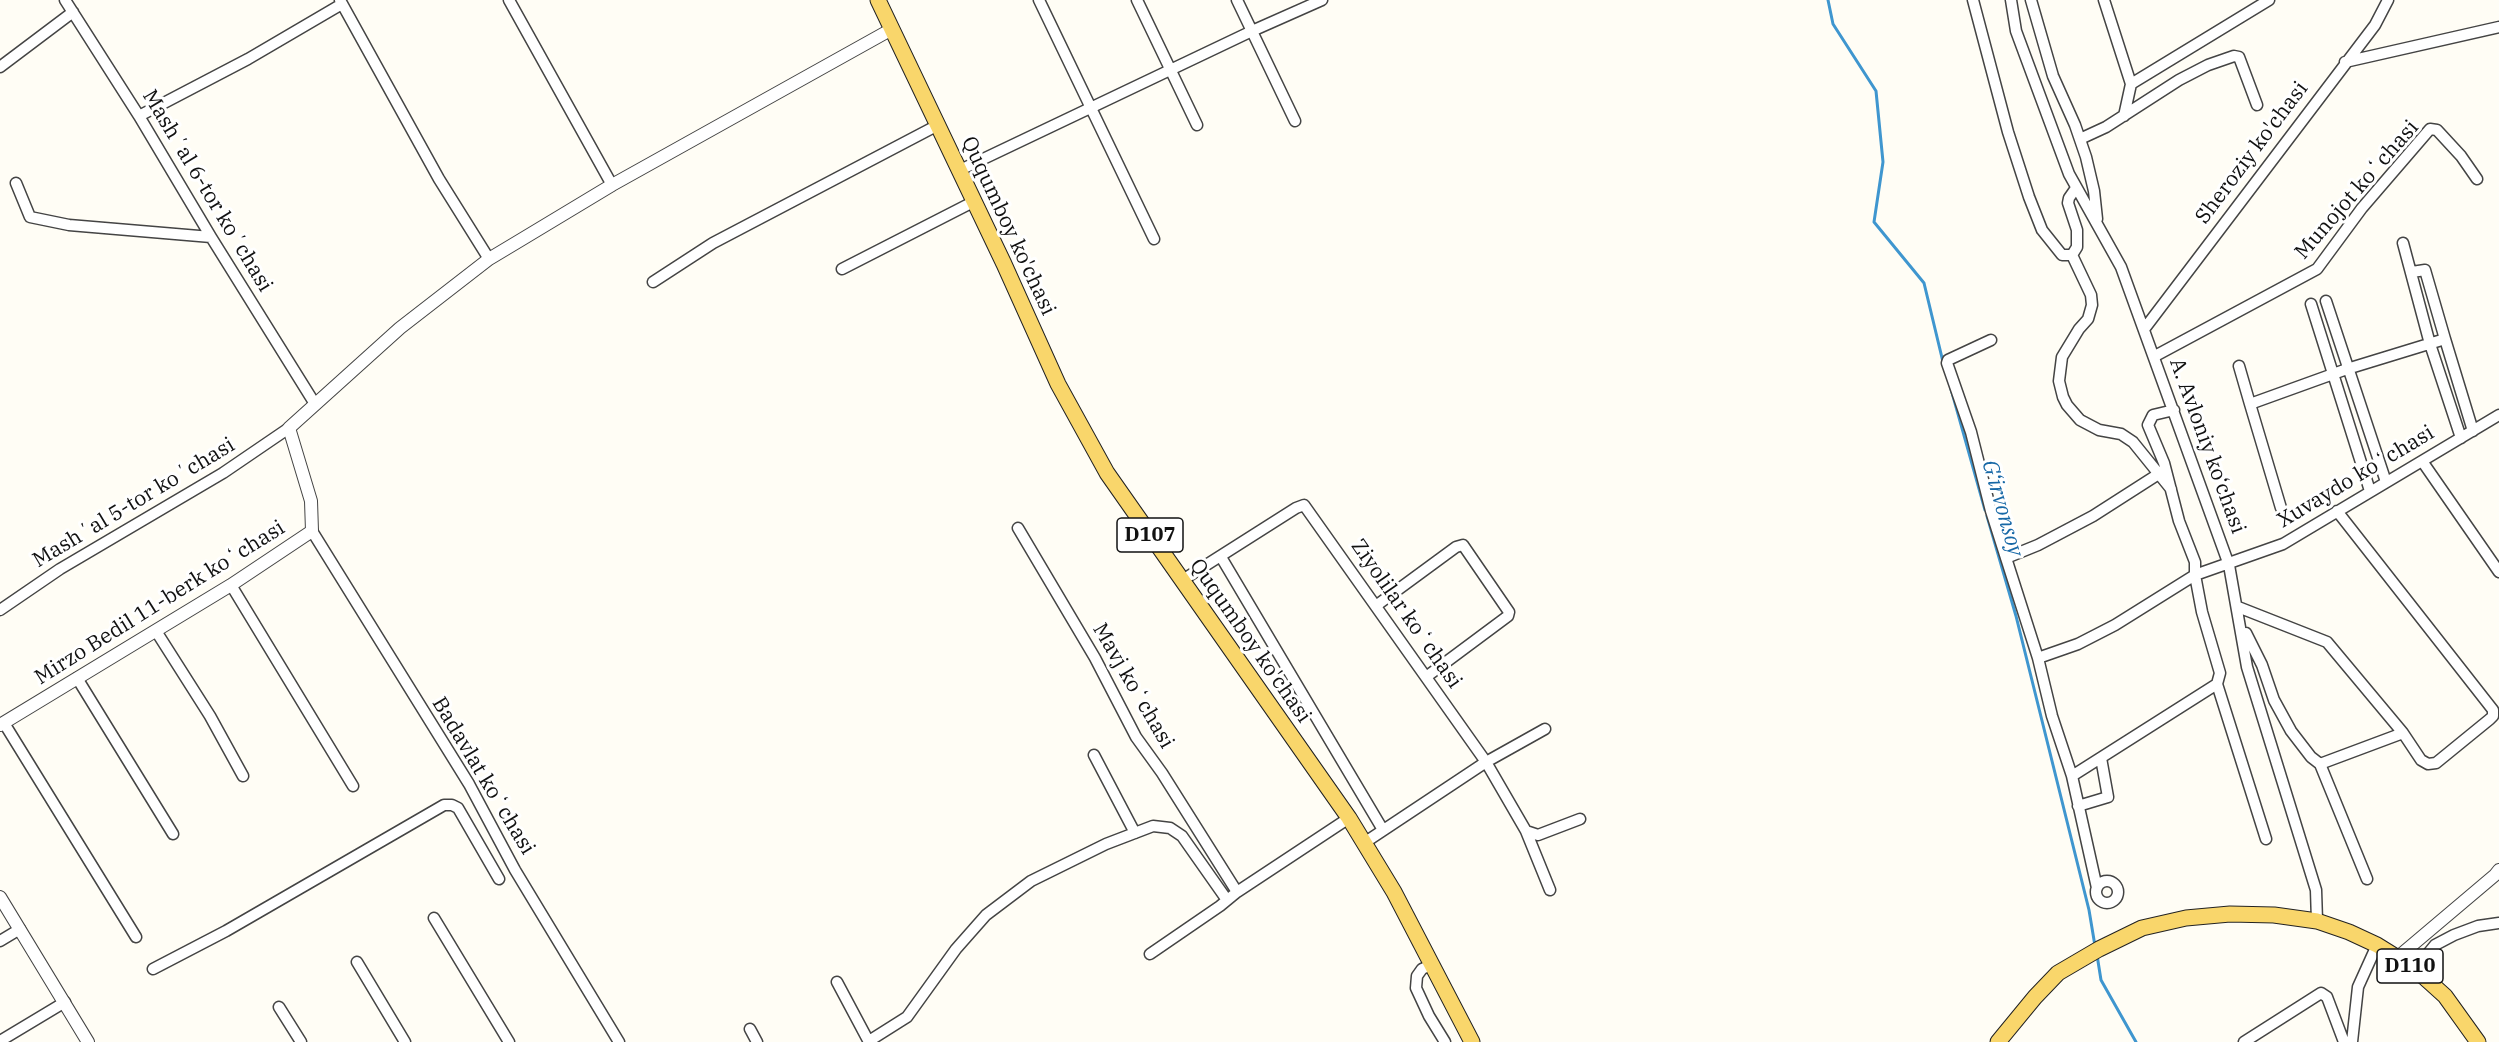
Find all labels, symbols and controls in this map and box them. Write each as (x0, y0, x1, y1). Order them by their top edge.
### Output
street label: Sheroziy ko'chasi (2190, 77, 2314, 229)
street label: Mashʼal 6-tor koʼchasi (137, 85, 277, 297)
street label: Munojot koʻchasi (2290, 115, 2424, 265)
street label: Ququmboy ko'chasi (955, 133, 1061, 319)
street label: A. Avloniy ko‘chasi (2164, 355, 2250, 537)
street label: Xuvaydo koʻchasi (2273, 420, 2439, 534)
street label: Mashʼal 5-tor koʼchasi (28, 433, 240, 573)
water label: G‘irvonsoy (1976, 457, 2028, 559)
street label: Mirzo Bedil 11-berk koʻchasi (30, 515, 290, 691)
road number: D107 (1117, 518, 1183, 552)
street label: Ziyolilar koʻchasi (1345, 535, 1467, 693)
street label: Ququmboy ko'chasi (1184, 554, 1316, 728)
street label: Mavj koʻchasi (1087, 619, 1179, 753)
street label: Badavlat koʻchasi (426, 693, 540, 859)
road number: D110 (2377, 949, 2443, 983)

